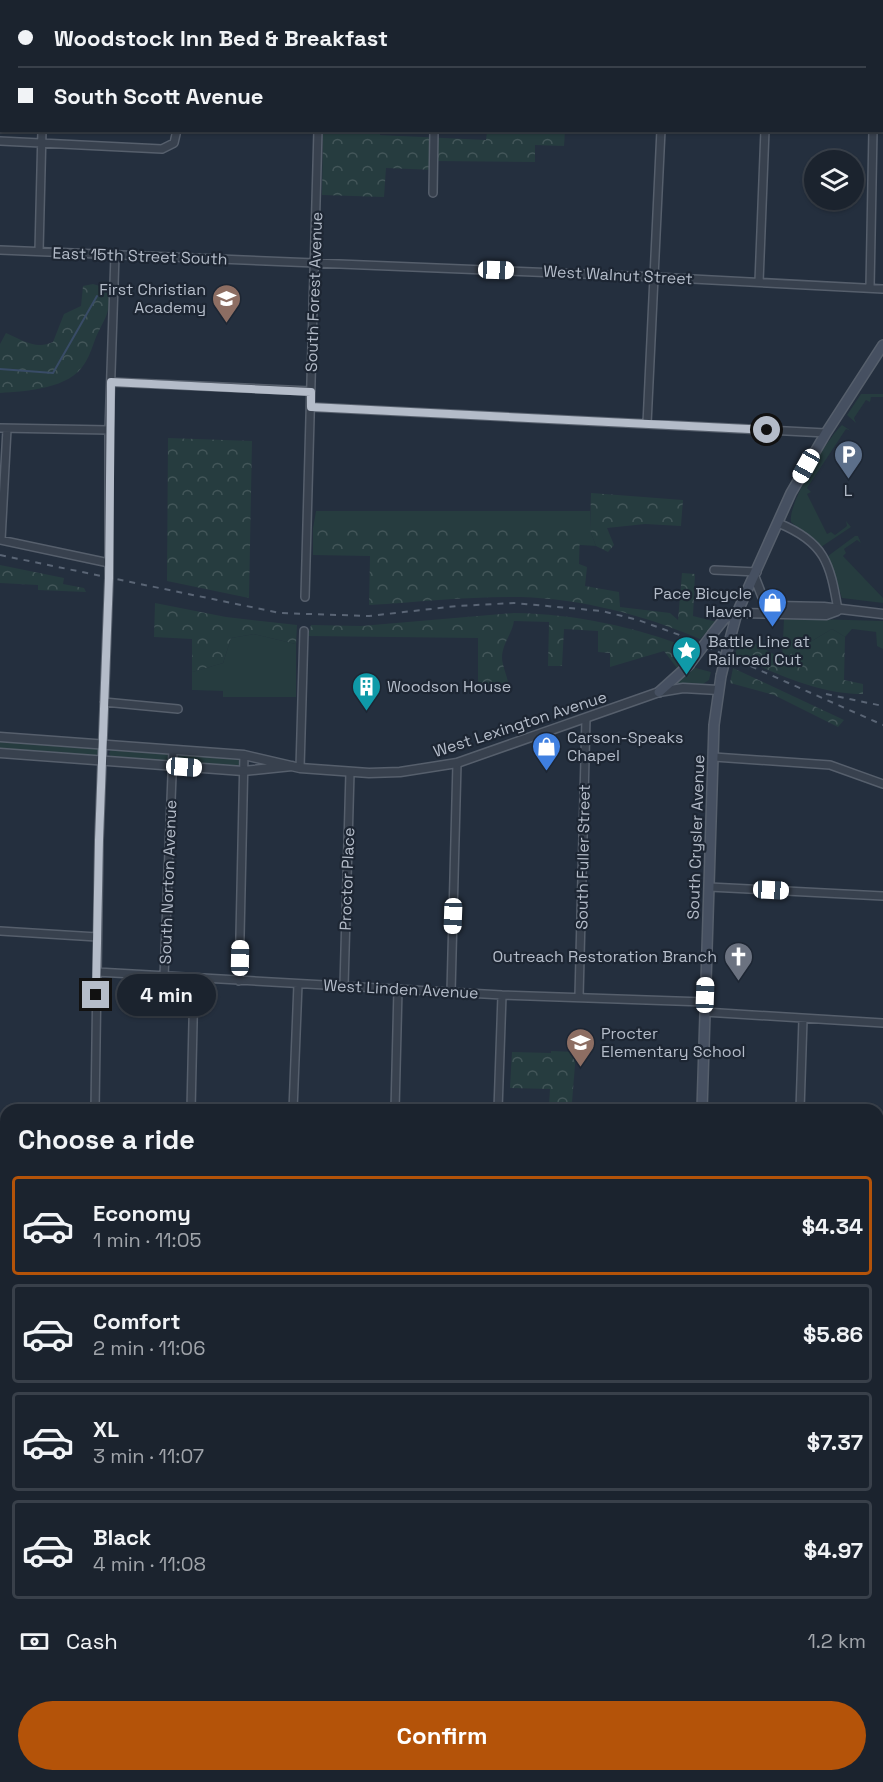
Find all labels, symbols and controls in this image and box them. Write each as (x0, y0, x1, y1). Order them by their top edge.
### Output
text: Woodstock Inn Bed & Breakfast (54, 24, 388, 52)
text: South Scott Avenue (54, 82, 264, 110)
map controls (804, 150, 864, 210)
button: layers (804, 150, 864, 210)
street label: South Forest Avenue (301, 211, 327, 373)
street label: East 15th Street South (52, 242, 228, 270)
car (478, 260, 514, 280)
street label: West Walnut Street (543, 261, 693, 289)
place label: First Christian Academy (99, 279, 206, 318)
school or university icon: First Christian Academy (211, 282, 243, 324)
route start (753, 416, 780, 443)
parking icon: L (832, 438, 864, 480)
car (789, 446, 823, 486)
place label: L (844, 480, 853, 501)
place label: Pace Bicycle Haven (654, 583, 752, 622)
shop icon: Pace Bicycle Haven (757, 586, 789, 628)
place label: Battle Line at Railroad Cut (708, 631, 810, 670)
place icon: Battle Line at Railroad Cut (671, 634, 703, 676)
building icon: Woodson House (350, 670, 382, 712)
place label: Woodson House (387, 676, 511, 697)
street label: West Lexington Avenue (431, 686, 609, 762)
place label: Carson-Speaks Chapel (567, 727, 683, 766)
shop icon: Carson-Speaks Chapel (530, 730, 562, 772)
street label: South Crysler Avenue (683, 754, 709, 920)
car (165, 757, 203, 777)
street label: South Fuller Street (571, 784, 595, 930)
street label: South Norton Avenue (155, 799, 181, 965)
street label: Proctor Place (335, 827, 359, 931)
car (753, 880, 789, 900)
car (443, 898, 463, 934)
car (231, 940, 249, 976)
church icon: Outreach Restoration Branch (722, 940, 754, 982)
place label: Outreach Restoration Branch (492, 946, 717, 967)
callout: 4 min (117, 974, 216, 1016)
street label: West Linden Avenue (323, 974, 479, 1004)
car (695, 977, 715, 1013)
route end (82, 981, 109, 1008)
text: 4 min (140, 982, 193, 1008)
place label: Procter Elementary School (601, 1023, 746, 1062)
school or university icon: Procter Elementary School (564, 1026, 596, 1068)
text: Choose a ride (18, 1122, 195, 1157)
icon: car (21, 1199, 75, 1253)
text: Economy (93, 1199, 191, 1227)
text: $4.34 (802, 1212, 863, 1240)
text: 1 min · 11:05 (93, 1227, 201, 1253)
icon: car (21, 1307, 75, 1361)
text: Comfort (93, 1307, 181, 1335)
text: $5.86 (803, 1320, 863, 1348)
text: 2 min · 11:06 (93, 1335, 205, 1361)
icon: car (21, 1415, 75, 1469)
text: XL (93, 1415, 119, 1443)
text: $7.37 (807, 1428, 863, 1456)
text: 3 min · 11:07 (93, 1443, 204, 1469)
icon: car (21, 1523, 75, 1577)
text: Black (93, 1523, 151, 1551)
text: $4.97 (804, 1536, 863, 1564)
text: 4 min · 11:08 (93, 1551, 206, 1577)
icon: cash (18, 1625, 51, 1658)
text: Cash (66, 1627, 118, 1655)
text: 1.2 km (807, 1628, 866, 1654)
button: Confirm (18, 1701, 866, 1770)

